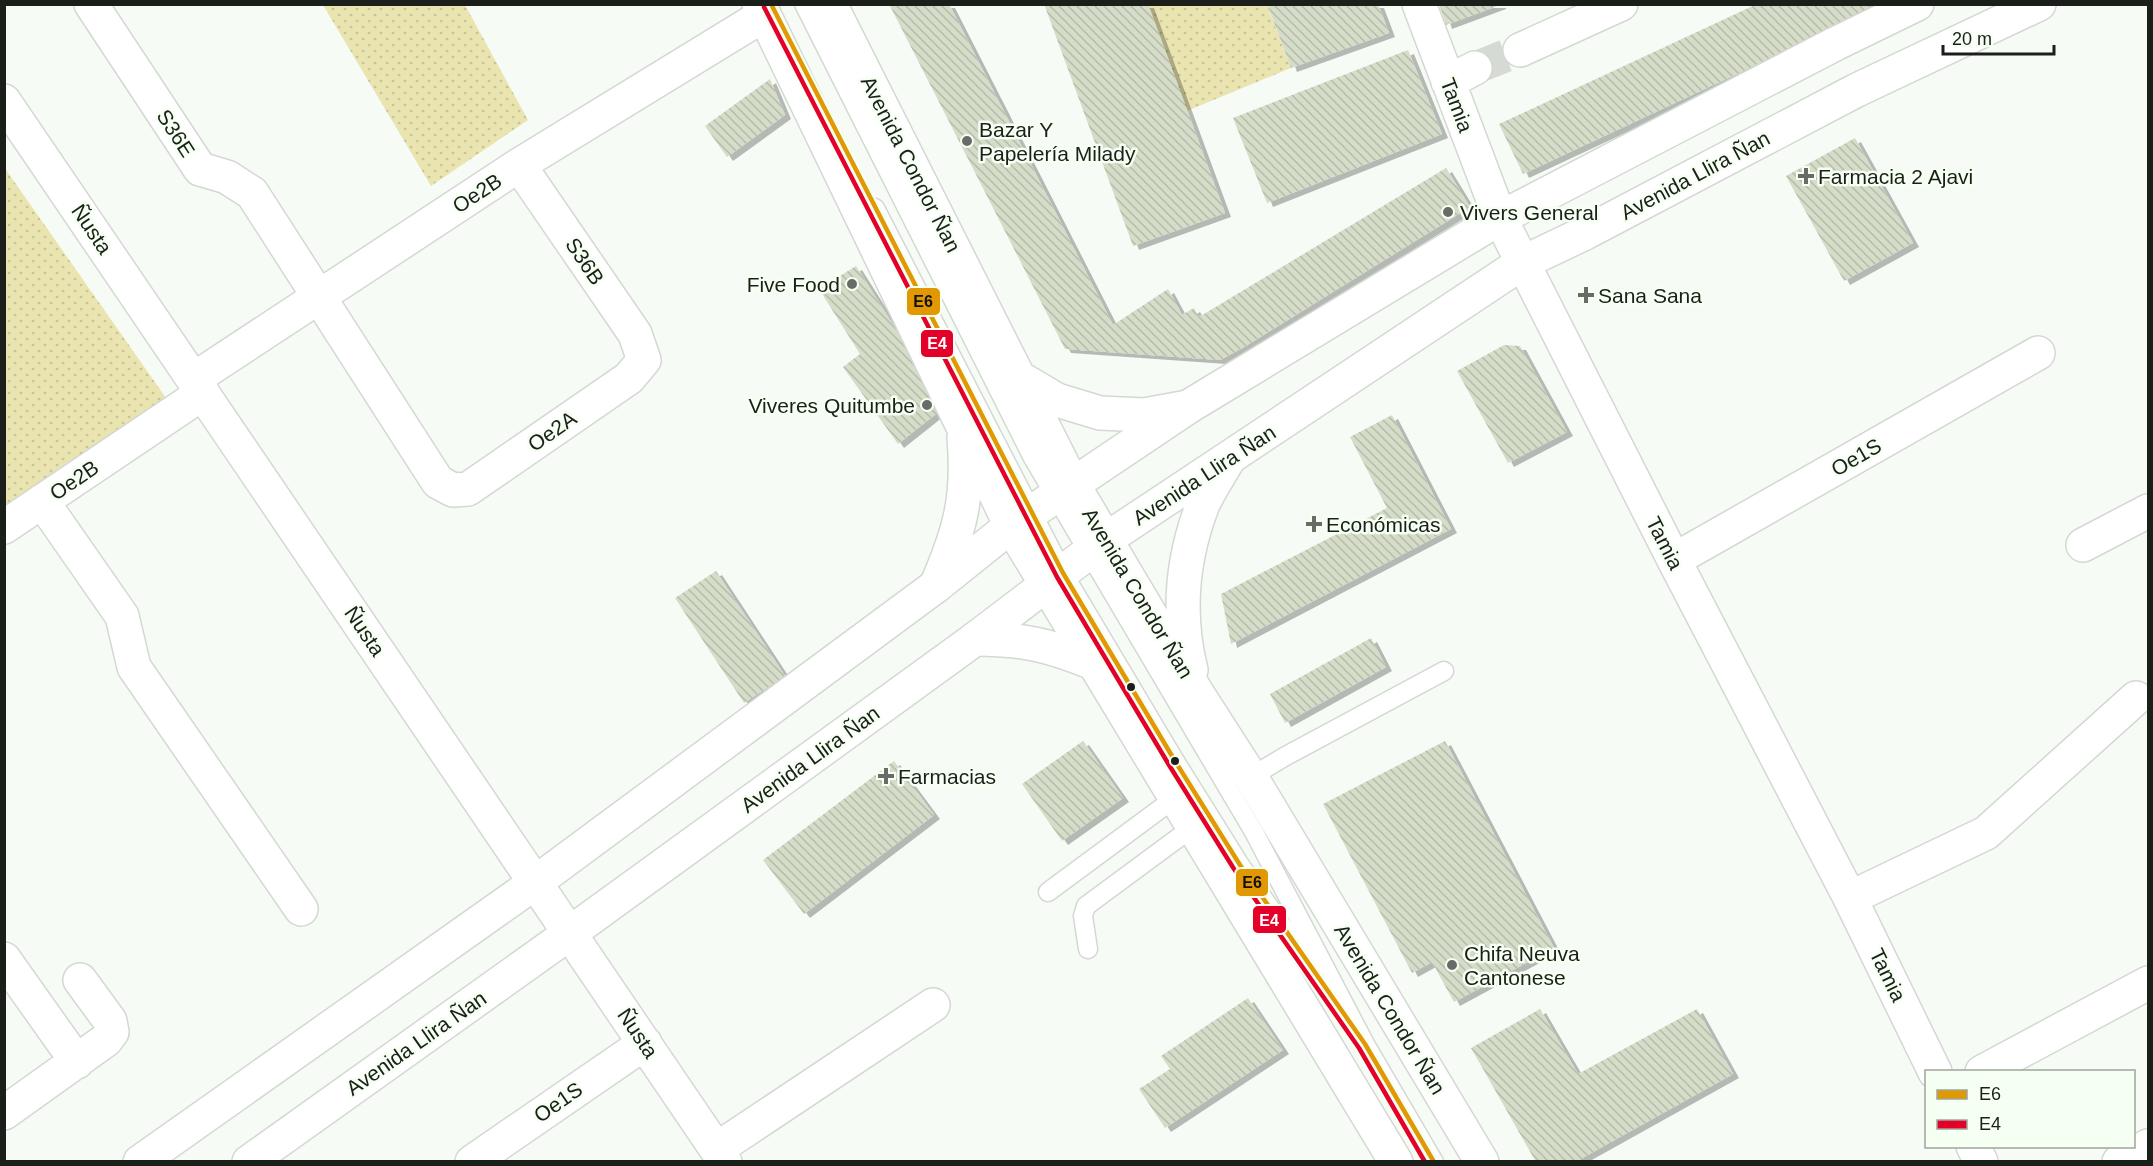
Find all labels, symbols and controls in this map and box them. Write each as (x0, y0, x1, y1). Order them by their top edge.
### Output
scale bar (1943, 18, 2054, 56)
text: 20 m (1952, 29, 1992, 49)
street label: Avenida Condor Ñan (857, 72, 965, 256)
street label: Tamia (1436, 75, 1478, 136)
street label: S36E (152, 105, 200, 161)
place label: Bazar Y Papelería Milady (979, 118, 1136, 165)
street label: Avenida Llira Ñan (1617, 126, 1773, 224)
marker: Bazar Y Papelería Milady (960, 134, 974, 148)
place label: Farmacia 2 Ajavi (1818, 165, 1973, 188)
street label: Oe2B (448, 169, 506, 217)
marker: Farmacia 2 Ajavi (1799, 169, 1813, 183)
street label: Ñusta (67, 200, 117, 258)
place label: Vivers General (1460, 201, 1599, 224)
marker: Vivers General (1441, 205, 1455, 219)
street label: S36B (561, 233, 609, 289)
place label: Five Food (747, 273, 840, 296)
marker: Five Food (845, 277, 859, 291)
place label: Sana Sana (1598, 284, 1702, 307)
line badge: E6 (906, 287, 941, 316)
marker: Sana Sana (1579, 288, 1593, 302)
text: E6 (913, 293, 933, 310)
line badge: E4 (920, 329, 954, 358)
text: E4 (927, 335, 947, 352)
place label: Viveres Quitumbe (748, 394, 915, 417)
marker: Viveres Quitumbe (920, 398, 934, 412)
street label: Oe2A (523, 406, 581, 456)
street label: Avenida Llira Ñan (1128, 420, 1280, 530)
street label: Oe1S (1827, 434, 1885, 480)
street label: Oe2B (45, 455, 103, 505)
street label: Avenida Condor Ñan (1078, 504, 1198, 682)
place label: Económicas (1326, 513, 1440, 536)
street label: Tamia (1642, 513, 1688, 573)
marker: Económicas (1307, 517, 1321, 531)
street label: Ñusta (340, 602, 390, 660)
unlabelled marker (1125, 681, 1137, 693)
street label: Avenida Llira Ñan (736, 701, 884, 817)
unlabelled marker (1169, 755, 1181, 767)
place label: Farmacias (898, 765, 996, 788)
marker: Farmacias (879, 769, 893, 783)
line badge: E6 (1235, 868, 1269, 897)
text: E6 (1242, 874, 1262, 891)
line badge: E4 (1252, 905, 1287, 934)
text: E4 (1259, 912, 1279, 929)
street label: Avenida Condor Ñan (1330, 920, 1450, 1098)
place label: Chifa Neuva Cantonese (1464, 942, 1580, 989)
street label: Tamia (1865, 945, 1911, 1005)
marker: Chifa Neuva Cantonese (1445, 958, 1459, 972)
street label: Avenida Llira Ñan (342, 986, 490, 1100)
street label: Ñusta (613, 1004, 663, 1062)
legend (1925, 1070, 2135, 1148)
street label: Oe1S (529, 1077, 587, 1127)
text: E6 (1979, 1084, 2001, 1104)
text: E4 (1979, 1114, 2001, 1134)

